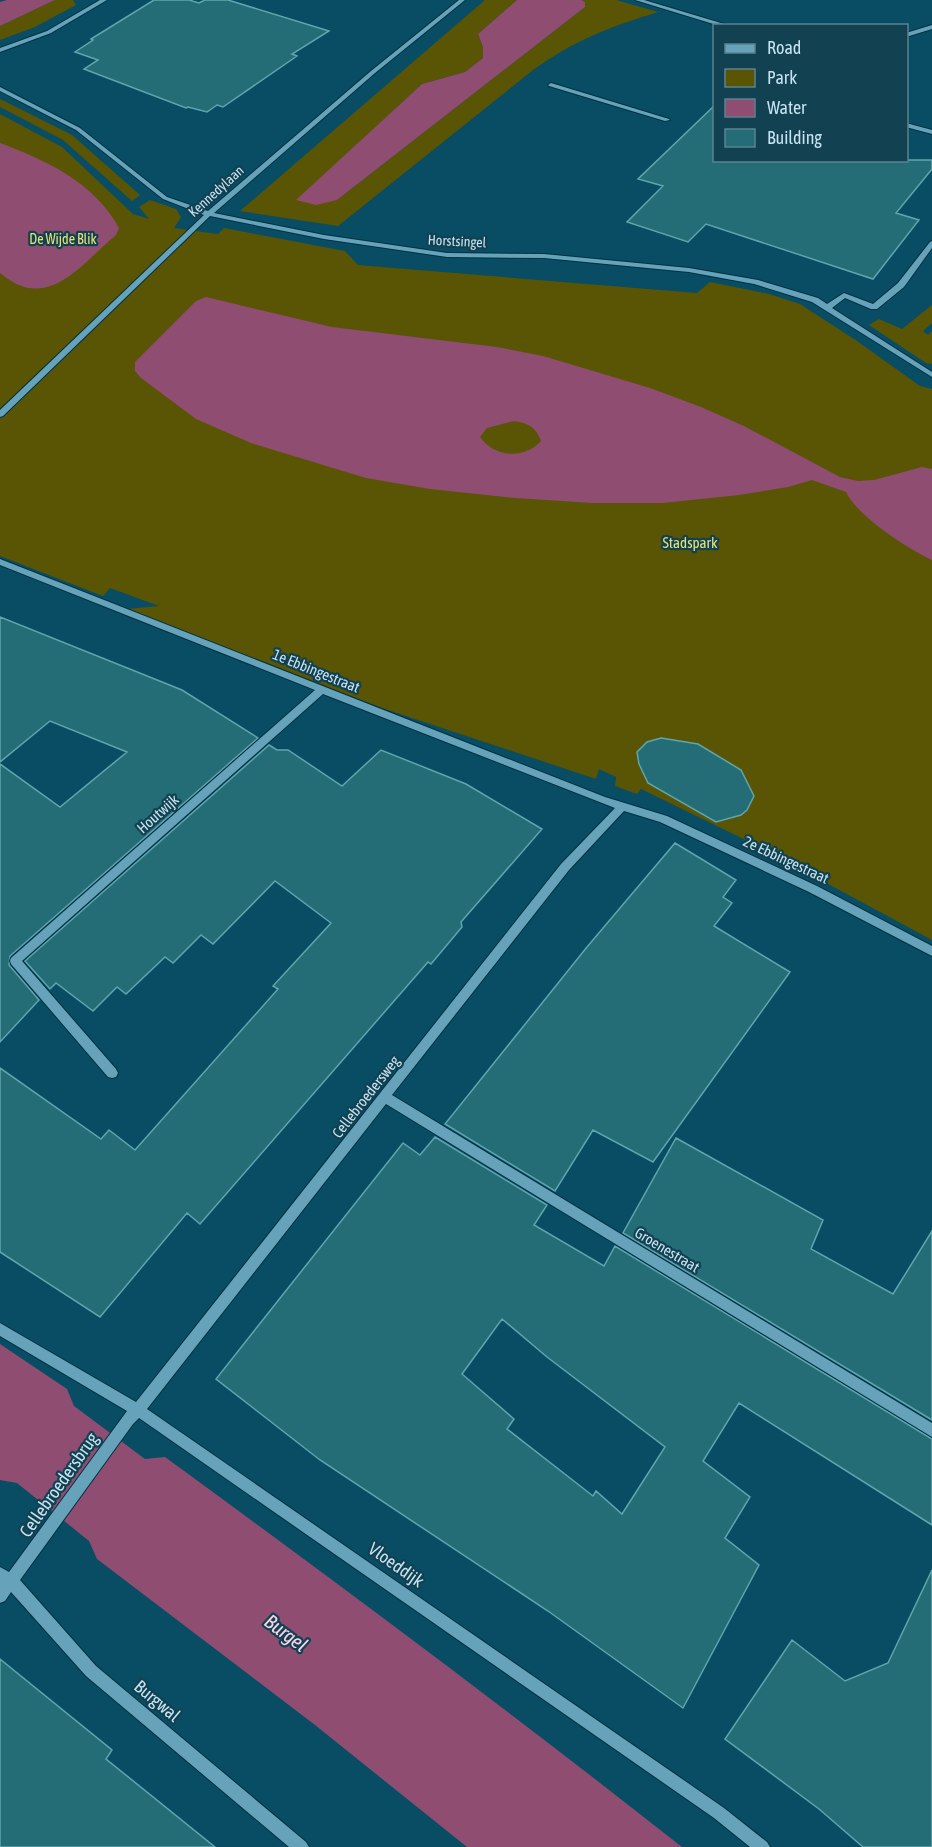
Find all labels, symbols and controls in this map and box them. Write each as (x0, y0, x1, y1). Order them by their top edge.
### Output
legend (713, 24, 908, 162)
text: Road (767, 37, 801, 58)
text: Park (767, 67, 797, 88)
text: Water (767, 97, 807, 118)
text: Building (767, 127, 822, 148)
street label: Kennedylaan (185, 162, 247, 220)
park label: De Wijde Blik (29, 231, 97, 247)
street label: Horstsingel (427, 231, 487, 251)
park label: Stadspark (662, 534, 718, 551)
street label: 1e Ebbingestraat (270, 645, 362, 696)
street label: Houtwijk (133, 790, 182, 837)
street label: 2e Ebbingestraat (741, 832, 832, 887)
street label: Cellebroedersweg (328, 1052, 403, 1141)
street label: Groenestraat (632, 1224, 703, 1275)
street label: Cellebroedersbrug (15, 1428, 103, 1541)
street label: Vloeddijk (364, 1538, 428, 1591)
water label: Burgel (260, 1609, 312, 1656)
street label: Burgwal (130, 1675, 185, 1726)

